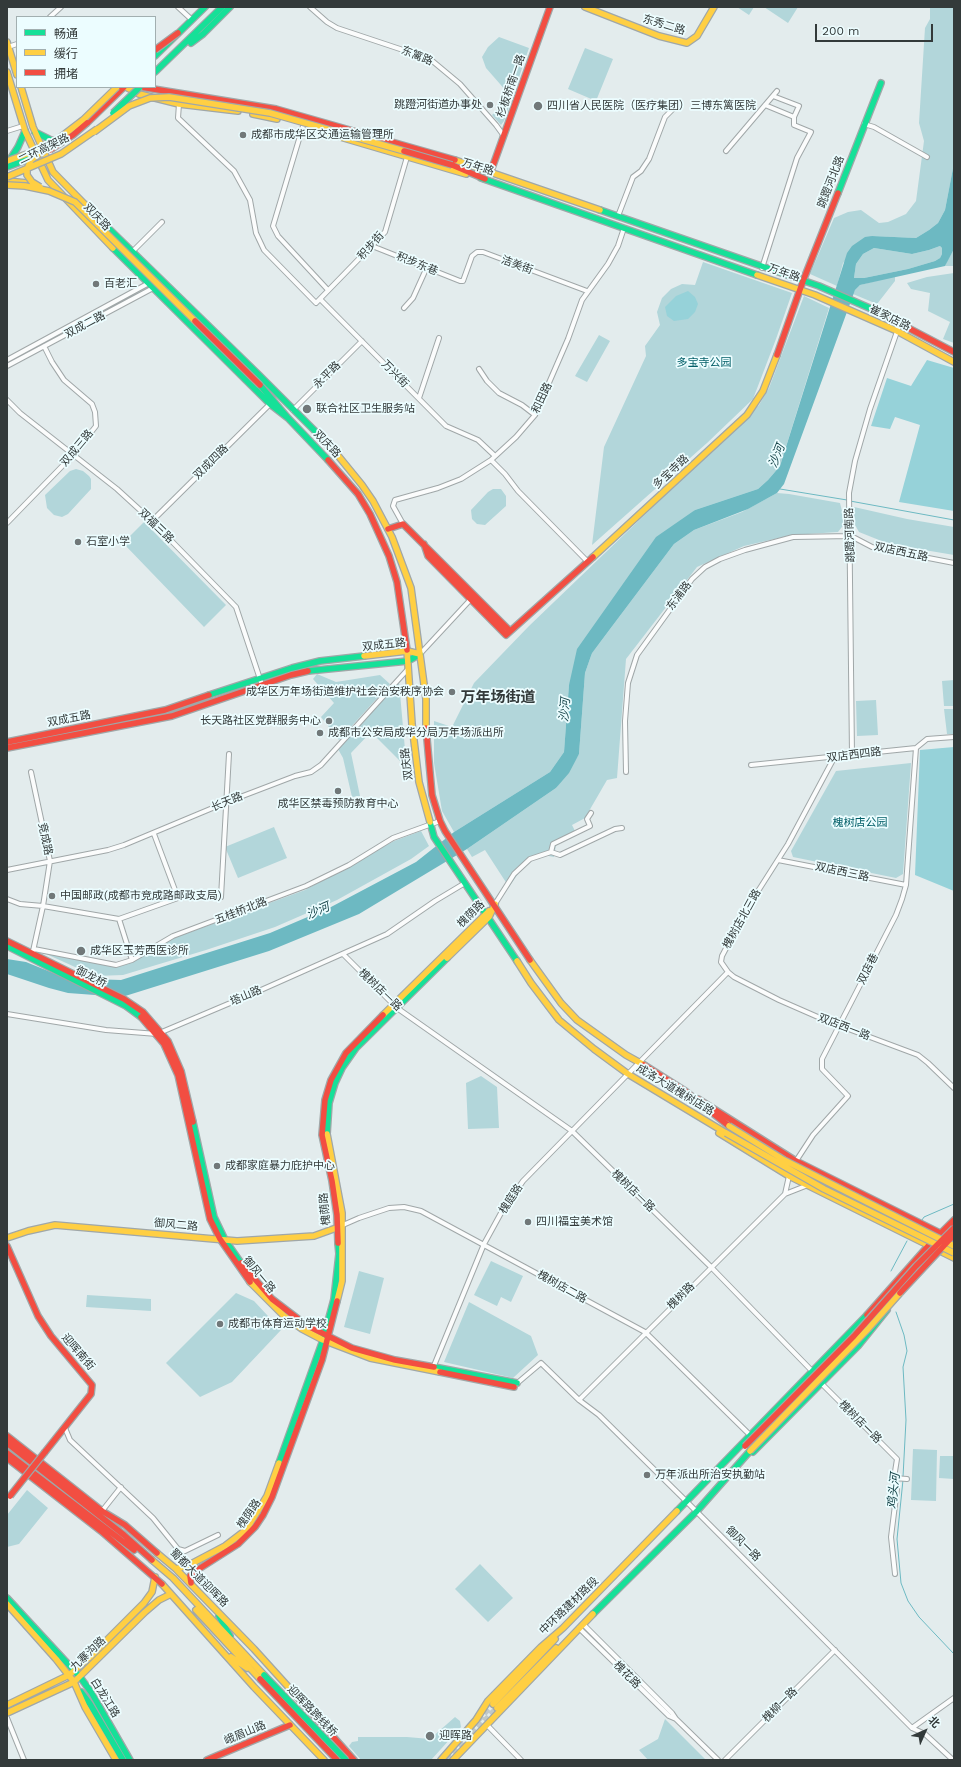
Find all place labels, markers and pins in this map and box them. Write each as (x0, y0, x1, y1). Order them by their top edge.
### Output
place label: 跳蹬河街道办事处 (394, 98, 482, 112)
place label: 四川省人民医院（医疗集团）三博东篱医院 (547, 99, 756, 113)
marker: 跳蹬河街道办事处 (485, 100, 495, 110)
marker: 四川省人民医院（医疗集团）三博东篱医院 (532, 100, 544, 112)
place label: 成都市成华区交通运输管理所 (251, 128, 394, 142)
marker: 成都市成华区交通运输管理所 (238, 130, 248, 140)
place label: 百老汇 (104, 277, 137, 291)
marker: 百老汇 (91, 279, 101, 289)
place label: 联合社区卫生服务站 (316, 402, 415, 416)
marker: 联合社区卫生服务站 (301, 403, 313, 415)
place label: 石室小学 (86, 535, 130, 549)
marker: 石室小学 (73, 537, 83, 547)
place label: 成华区万年场街道维护社会治安秩序协会 (246, 685, 444, 699)
marker: 成华区万年场街道维护社会治安秩序协会 (447, 687, 457, 697)
place label: 长天路社区党群服务中心 (200, 714, 321, 728)
marker: 长天路社区党群服务中心 (324, 716, 334, 726)
place label: 成都市公安局成华分局万年场派出所 (328, 726, 504, 740)
marker: 成都市公安局成华分局万年场派出所 (315, 728, 325, 738)
marker: 成华区禁毒预防教育中心 (333, 786, 343, 796)
place label: 成华区禁毒预防教育中心 (278, 797, 398, 811)
place label: 中国邮政(成都市竞成路邮政支局) (60, 889, 222, 903)
marker: 中国邮政(成都市竞成路邮政支局) (47, 891, 57, 901)
place label: 成华区玉芳西医诊所 (90, 944, 189, 958)
marker: 成华区玉芳西医诊所 (75, 945, 87, 957)
place label: 成都家庭暴力庇护中心 (225, 1159, 335, 1173)
marker: 成都家庭暴力庇护中心 (212, 1161, 222, 1171)
place label: 四川福宝美术馆 (536, 1215, 613, 1229)
marker: 四川福宝美术馆 (523, 1217, 533, 1227)
place label: 成都市体育运动学校 (228, 1317, 327, 1331)
marker: 成都市体育运动学校 (215, 1319, 225, 1329)
place label: 万年派出所治安执勤站 (655, 1468, 765, 1482)
marker: 万年派出所治安执勤站 (642, 1470, 652, 1480)
place label: 迎晖路 (439, 1729, 472, 1743)
marker: 迎晖路 (424, 1730, 436, 1742)

